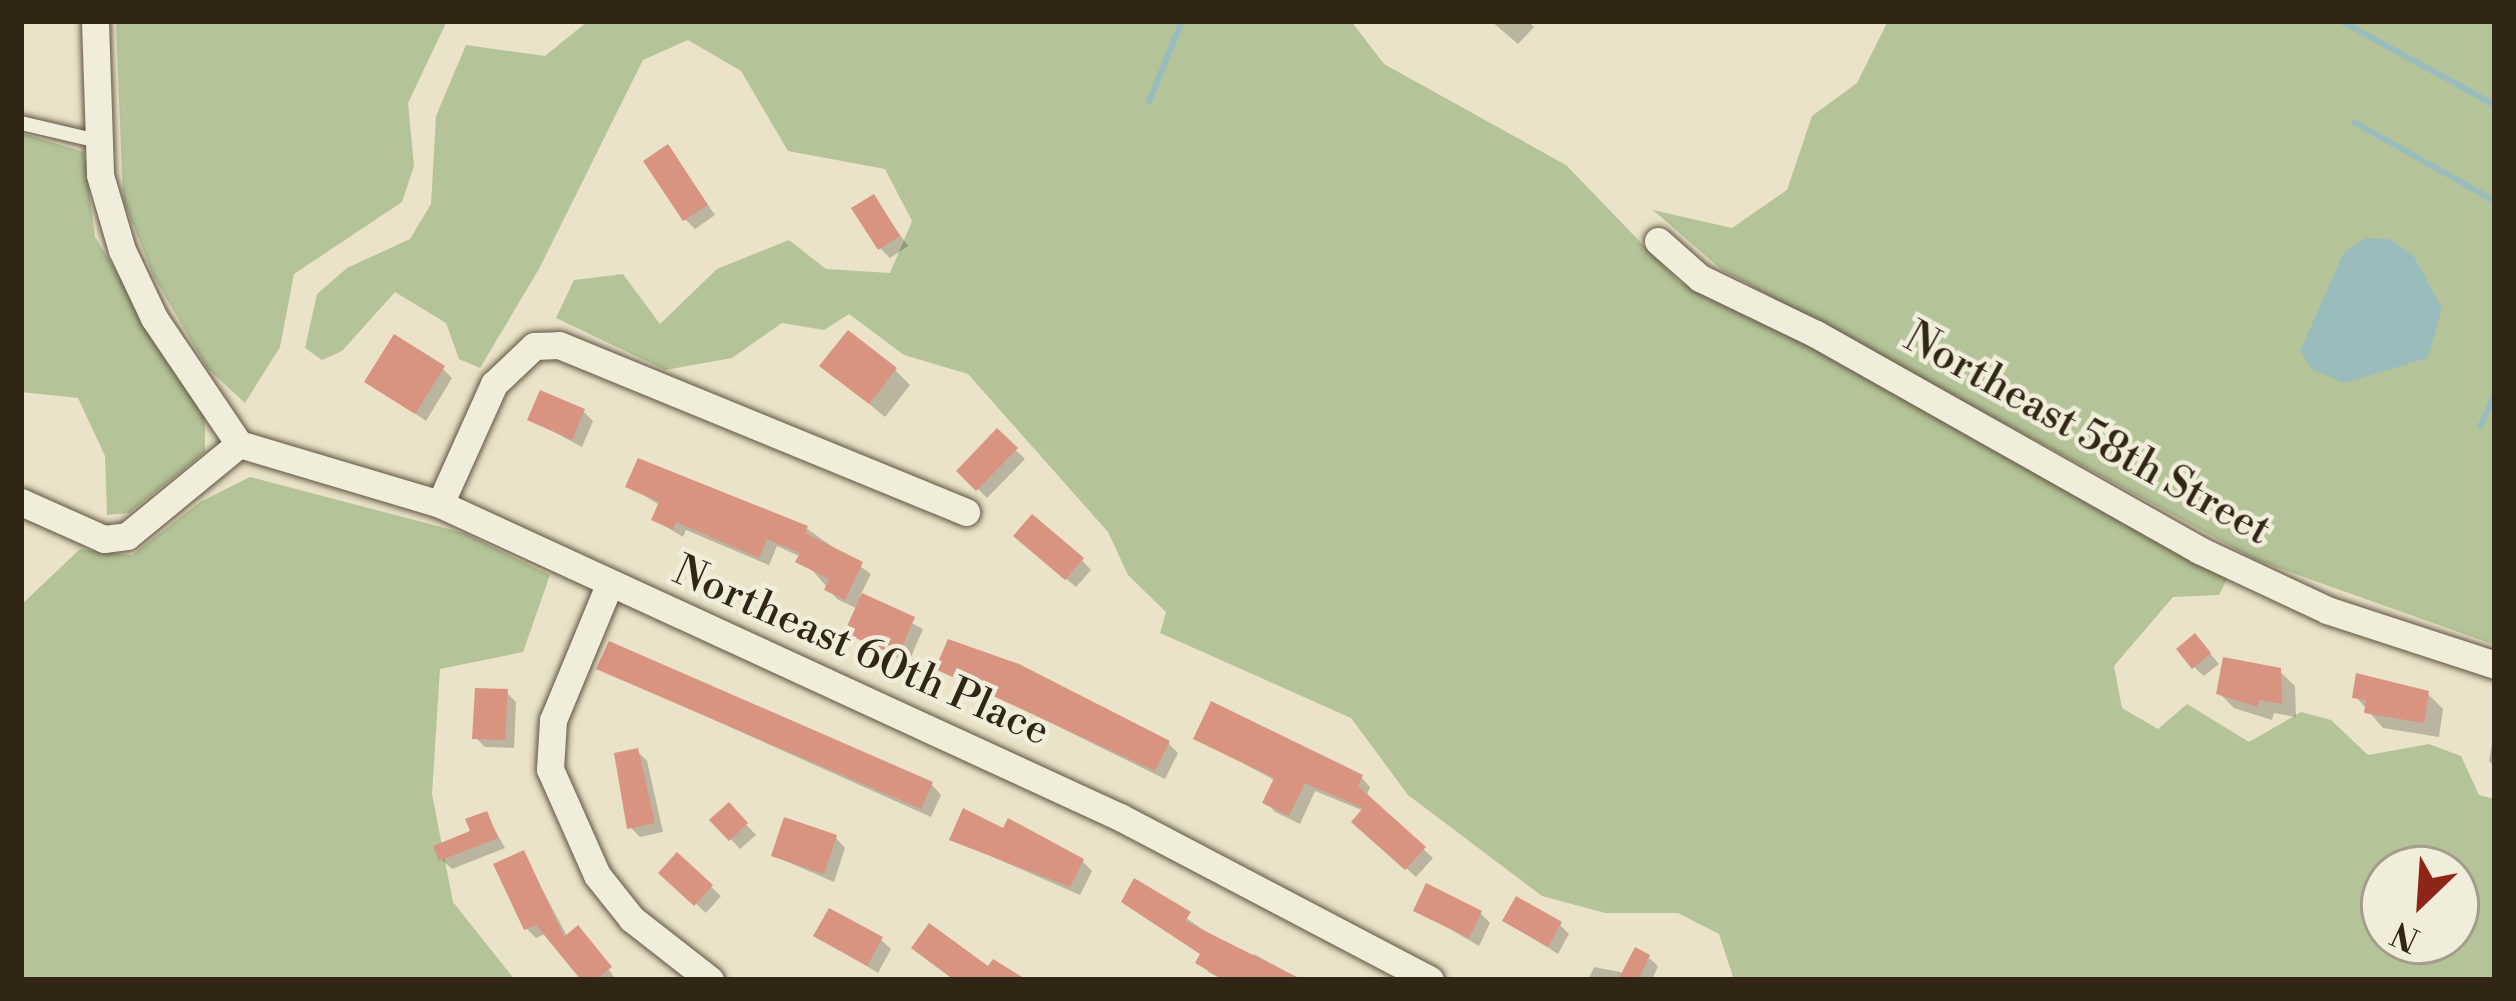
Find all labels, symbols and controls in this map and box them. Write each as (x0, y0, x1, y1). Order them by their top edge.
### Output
street label: Northeast 58th Street (1895, 313, 2279, 557)
street label: Northeast 60th Place (665, 546, 1057, 758)
north arrow (2360, 845, 2480, 965)
text: N (2385, 911, 2426, 959)

